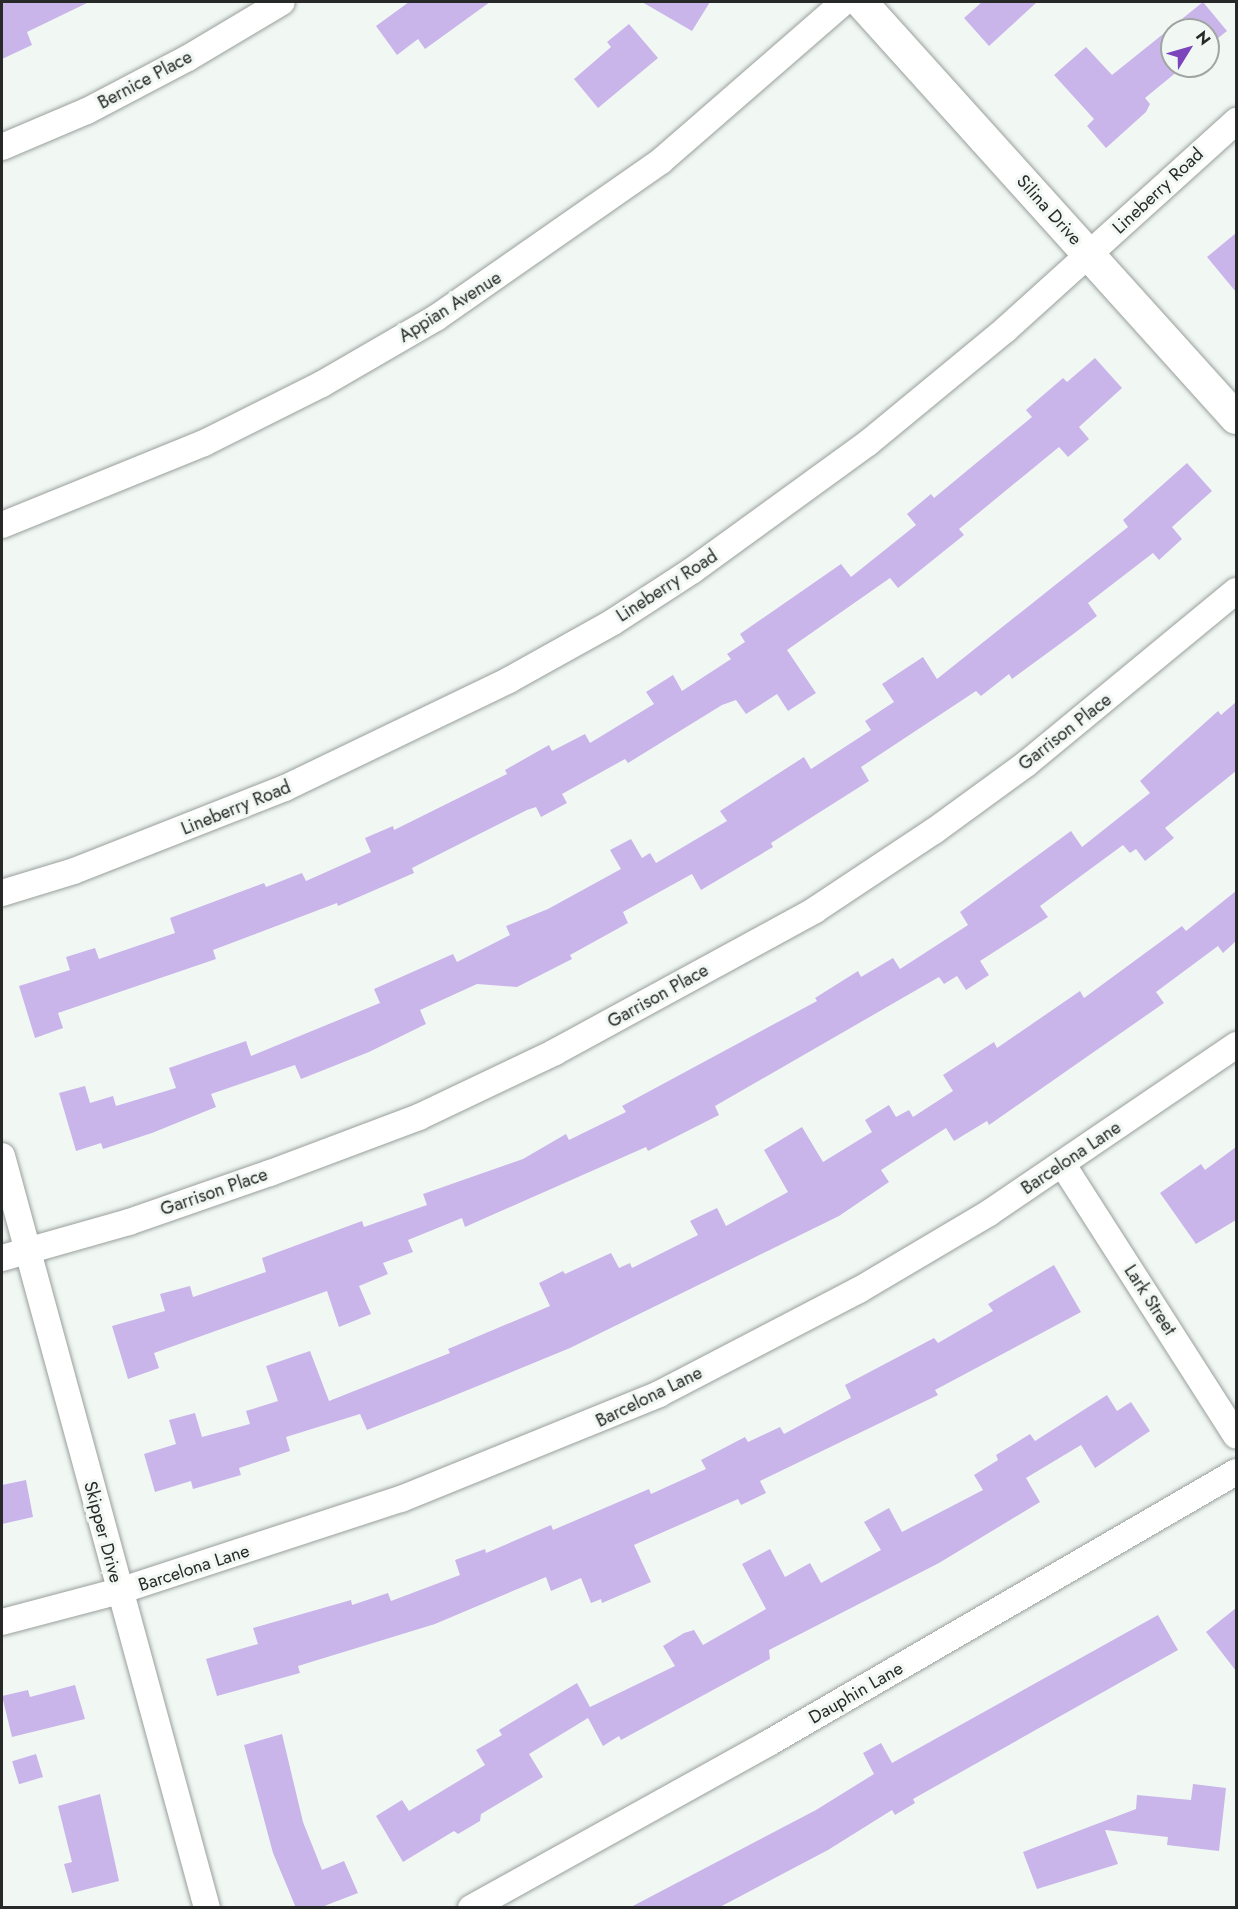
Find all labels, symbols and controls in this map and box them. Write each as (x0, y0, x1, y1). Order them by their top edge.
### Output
north arrow (1160, 18, 1220, 78)
text: N (1190, 26, 1216, 50)
street label: Bernice Place (94, 46, 196, 114)
street label: Lineberry Road (1108, 144, 1208, 238)
street label: Silina Drive (1012, 170, 1086, 250)
street label: Appian Avenue (395, 267, 505, 347)
street label: Lineberry Road (612, 545, 722, 627)
street label: Garrison Place (1014, 689, 1116, 775)
street label: Lineberry Road (178, 776, 294, 840)
street label: Garrison Place (604, 959, 712, 1033)
street label: Barcelona Lane (1017, 1117, 1125, 1199)
street label: Garrison Place (157, 1164, 271, 1220)
street label: Lark Street (1119, 1261, 1181, 1339)
street label: Barcelona Lane (592, 1362, 706, 1432)
street label: Skipper Drive (79, 1479, 127, 1585)
street label: Barcelona Lane (136, 1540, 252, 1596)
street label: Dauphin Lane (805, 1657, 907, 1729)

